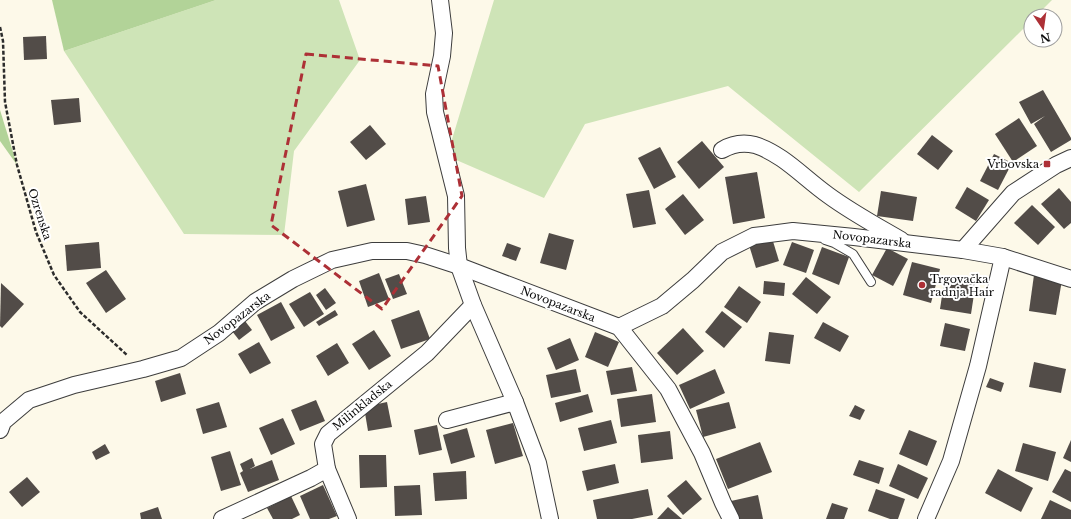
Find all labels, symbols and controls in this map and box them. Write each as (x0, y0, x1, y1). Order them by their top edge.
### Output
north arrow (1023, 8, 1063, 48)
text: N (1038, 30, 1052, 46)
place label: Vrbovska (986, 157, 1040, 171)
marker: Vrbovska (1042, 159, 1052, 169)
street label: Ozrenska (25, 186, 55, 242)
street label: Novopazarska (832, 227, 913, 251)
place label: Trgovačka radnja Hair (930, 272, 995, 299)
marker: Trgovačka radnja Hair (917, 280, 927, 290)
street label: Novopazarska (519, 283, 598, 325)
street label: Novopazarska (201, 288, 274, 347)
street label: Milinkladska (329, 376, 395, 433)

